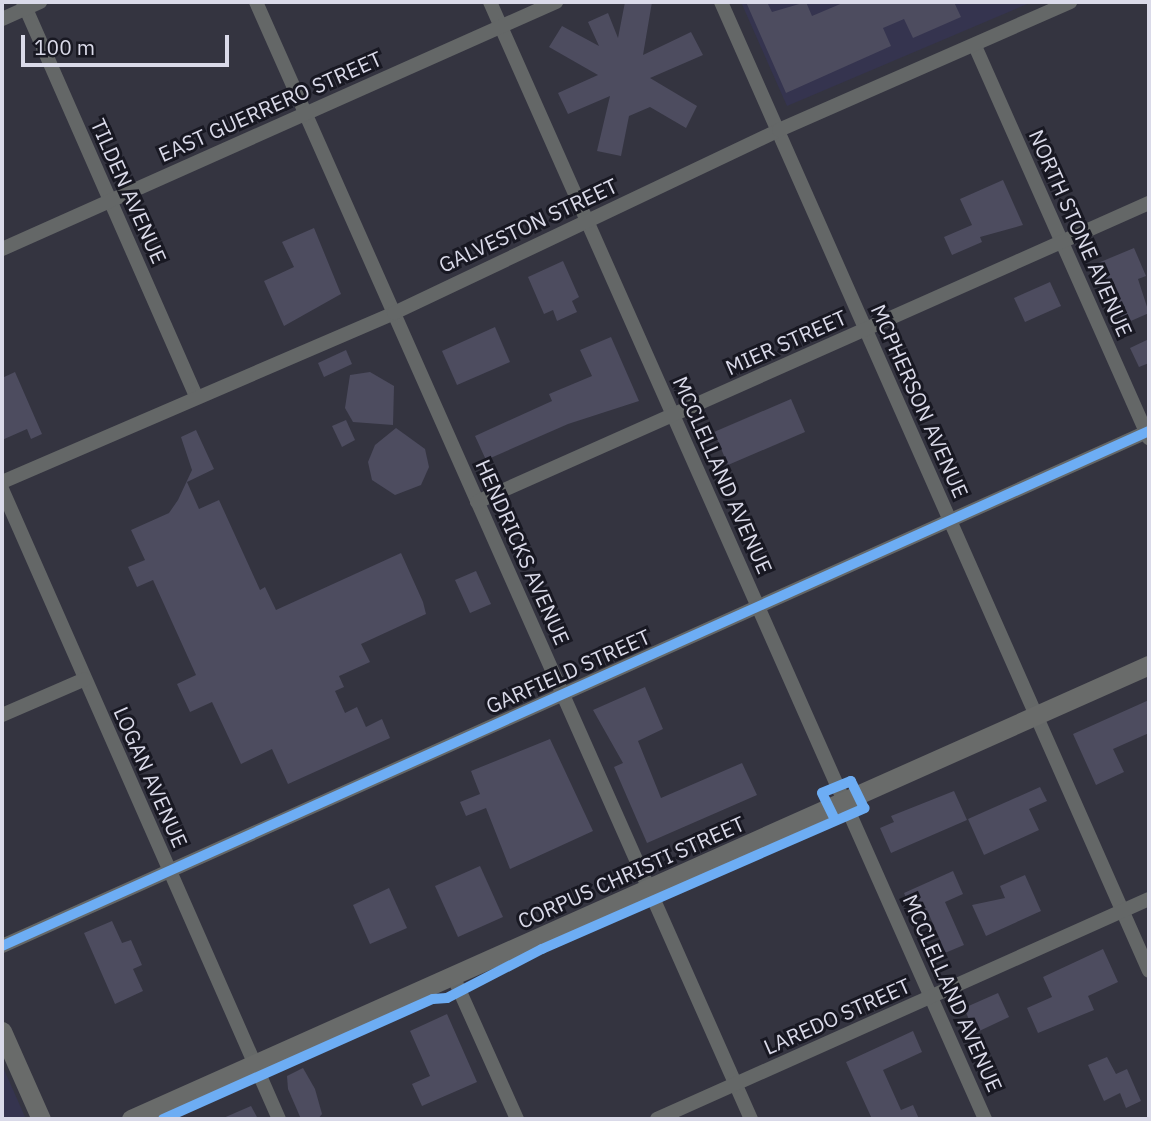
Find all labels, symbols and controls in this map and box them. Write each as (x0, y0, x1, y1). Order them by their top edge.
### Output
scale bar (24, 21, 233, 65)
text: 100 m (34, 33, 95, 61)
street label: EAST GUERRERO STREET (154, 45, 386, 167)
street label: TILDEN AVENUE (86, 115, 172, 267)
street label: NORTH STONE AVENUE (1024, 126, 1138, 340)
street label: GALVESTON STREET (435, 173, 621, 277)
street label: MCPHERSON AVENUE (866, 300, 974, 502)
street label: MIER STREET (722, 304, 850, 380)
street label: MCCLELLAND AVENUE (668, 372, 778, 578)
street label: HENDRICKS AVENUE (471, 455, 575, 649)
street label: GARFIELD STREET (482, 623, 654, 719)
street label: LOGAN AVENUE (109, 703, 193, 851)
street label: CORPUS CHRISTI STREET (514, 810, 748, 934)
street label: MCCLELLAND AVENUE (898, 890, 1008, 1096)
street label: LAREDO STREET (760, 972, 914, 1060)

